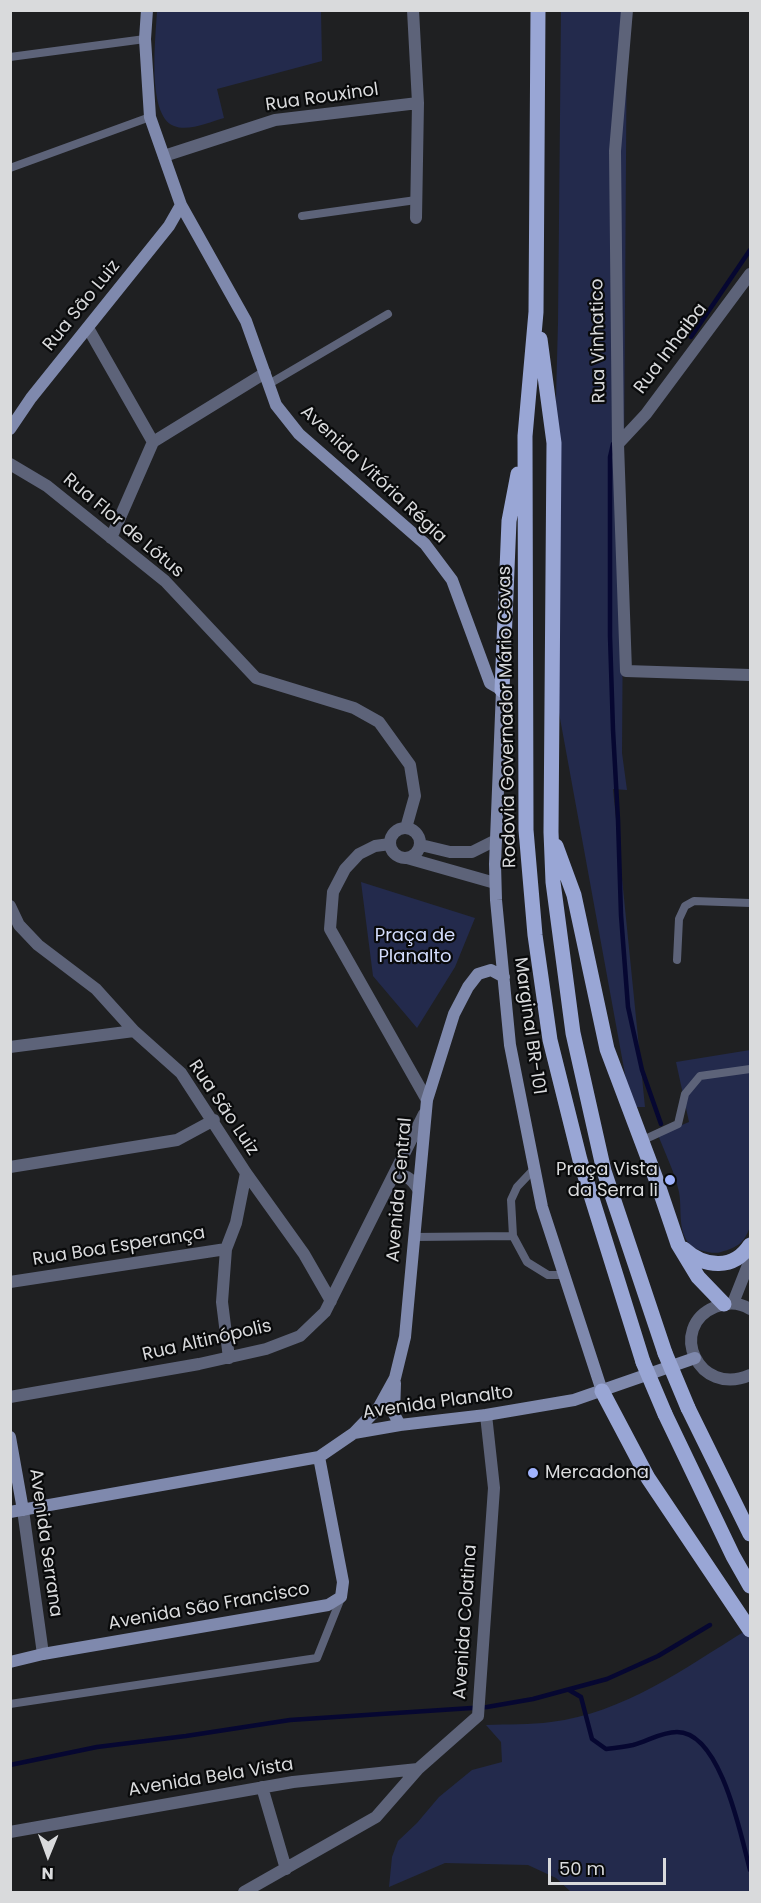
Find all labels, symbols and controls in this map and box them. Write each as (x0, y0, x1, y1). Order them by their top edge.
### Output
street label: Rua Rouxinol (264, 79, 380, 117)
street label: Rua São Luiz (39, 256, 125, 356)
street label: Rua Vinhatico (587, 278, 611, 404)
street label: Rua Inhaiba (630, 299, 712, 399)
street label: Avenida Vitória Régia (295, 402, 451, 548)
street label: Rua Flor de Lótus (58, 469, 188, 583)
street label: Rodovia Governador Mário Covas (495, 566, 521, 868)
park label: Praça de Planalto (375, 925, 455, 968)
street label: Marginal BR-101 (509, 956, 549, 1096)
street label: Rua São Luiz (183, 1056, 263, 1160)
street label: Avenida Central (383, 1117, 417, 1263)
place label: Praça Vista da Serra Ii (556, 1159, 658, 1202)
marker: Praça Vista da Serra Ii (663, 1173, 677, 1187)
street label: Rua Boa Esperança (31, 1223, 207, 1271)
street label: Rua Altinópolis (140, 1316, 274, 1366)
street label: Avenida Planalto (361, 1382, 515, 1424)
place label: Mercadona (545, 1462, 649, 1484)
marker: Mercadona (526, 1466, 540, 1480)
street label: Avenida Serrana (24, 1467, 66, 1619)
street label: Avenida Colatina (450, 1544, 482, 1700)
street label: Avenida São Francisco (107, 1579, 311, 1635)
street label: Avenida Bela Vista (127, 1754, 295, 1802)
north arrow (18, 1825, 78, 1885)
scale bar (551, 1846, 670, 1884)
text: 50 m (559, 1856, 605, 1881)
text: N (41, 1862, 54, 1885)

